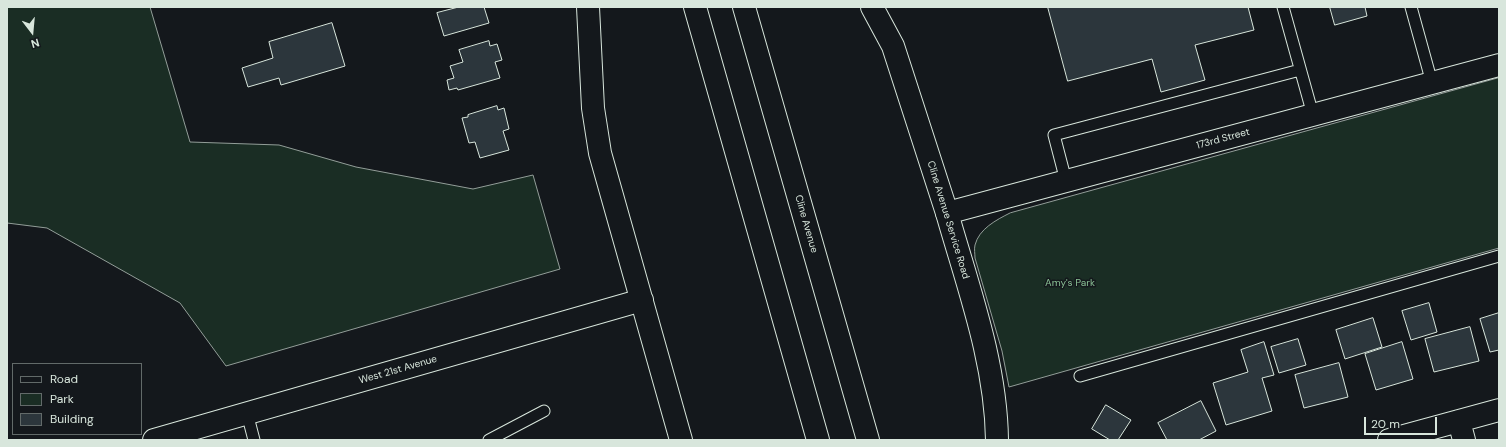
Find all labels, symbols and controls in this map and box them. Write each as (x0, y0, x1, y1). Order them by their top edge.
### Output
north arrow (12, 12, 52, 52)
text: N (30, 36, 41, 51)
street label: 173rd Street (1195, 126, 1251, 152)
street label: Cline Avenue Service Road (924, 160, 972, 280)
street label: Cline Avenue (792, 194, 820, 254)
park label: Amy's Park (1045, 277, 1095, 289)
street label: West 21st Avenue (358, 353, 438, 387)
legend (12, 363, 142, 435)
text: Road (50, 371, 78, 387)
text: Park (50, 391, 74, 407)
scale bar (1366, 409, 1439, 435)
text: Building (50, 411, 94, 427)
text: 20 m (1371, 416, 1400, 432)

